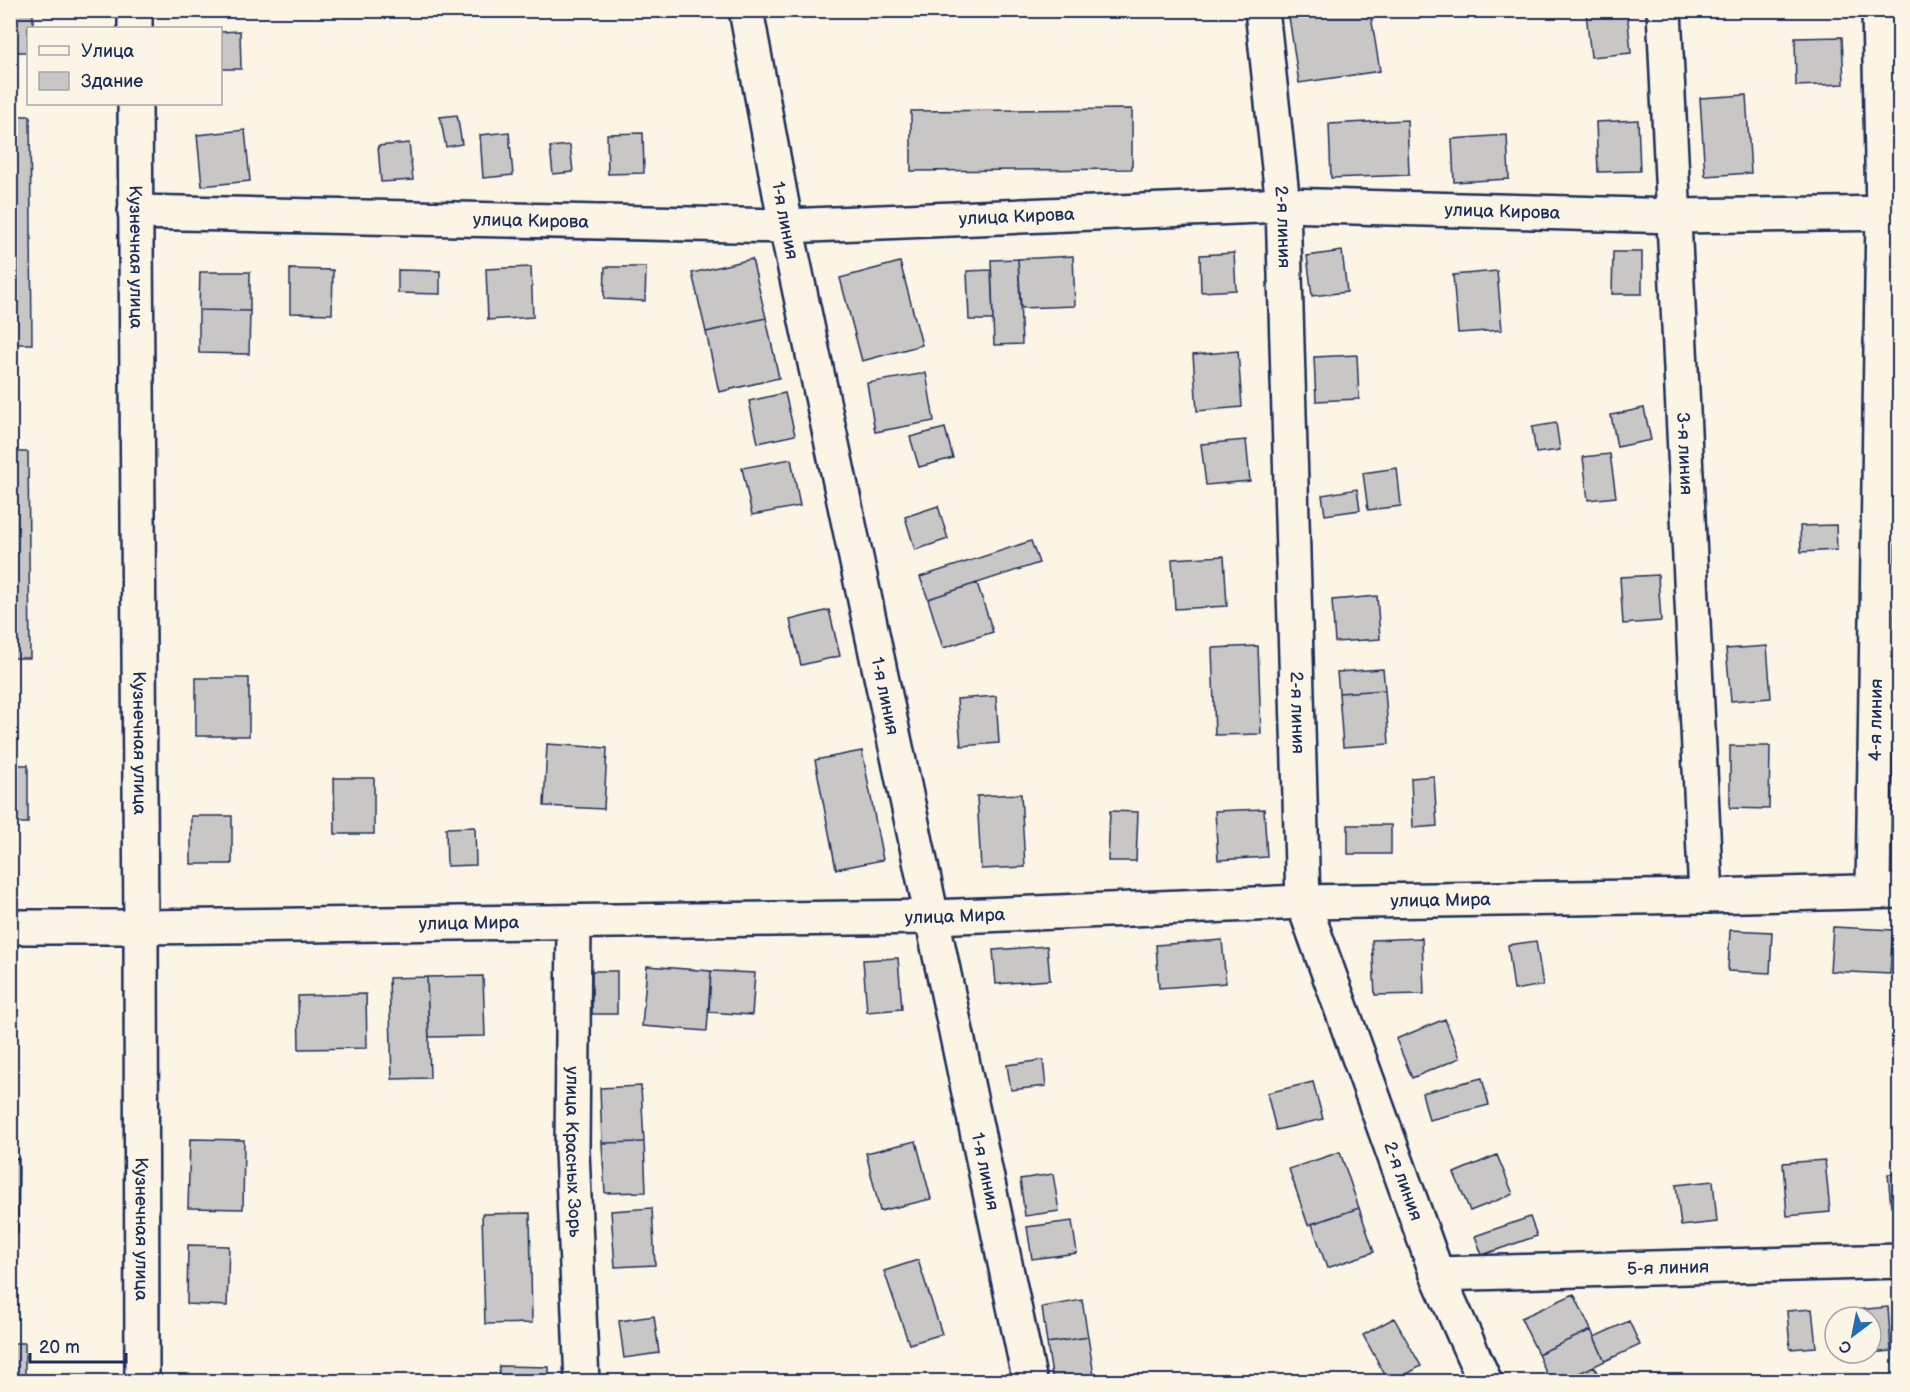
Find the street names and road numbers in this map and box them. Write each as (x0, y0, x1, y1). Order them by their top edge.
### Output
street label: 1-я линия (767, 180, 803, 261)
street label: Кузнечная улица (125, 185, 147, 329)
street label: 2-я линия (1270, 185, 1295, 268)
street label: улица Кирова (1444, 200, 1561, 224)
street label: улица Кирова (958, 204, 1075, 230)
street label: улица Кирова (473, 209, 589, 233)
street label: 3-я линия (1672, 412, 1697, 496)
street label: 1-я линия (866, 655, 903, 737)
street label: Кузнечная улица (128, 671, 150, 815)
street label: 2-я линия (1285, 671, 1309, 754)
street label: 4-я линия (1865, 678, 1887, 762)
street label: улица Мира (1390, 889, 1491, 912)
street label: улица Мира (905, 904, 1006, 928)
street label: улица Мира (419, 912, 520, 934)
street label: улица Красных Зорь (561, 1066, 586, 1238)
street label: 1-я линия (967, 1131, 1004, 1212)
street label: 2-я линия (1379, 1139, 1427, 1224)
street label: Кузнечная улица (131, 1157, 152, 1301)
street label: 5-я линия (1626, 1256, 1709, 1280)

